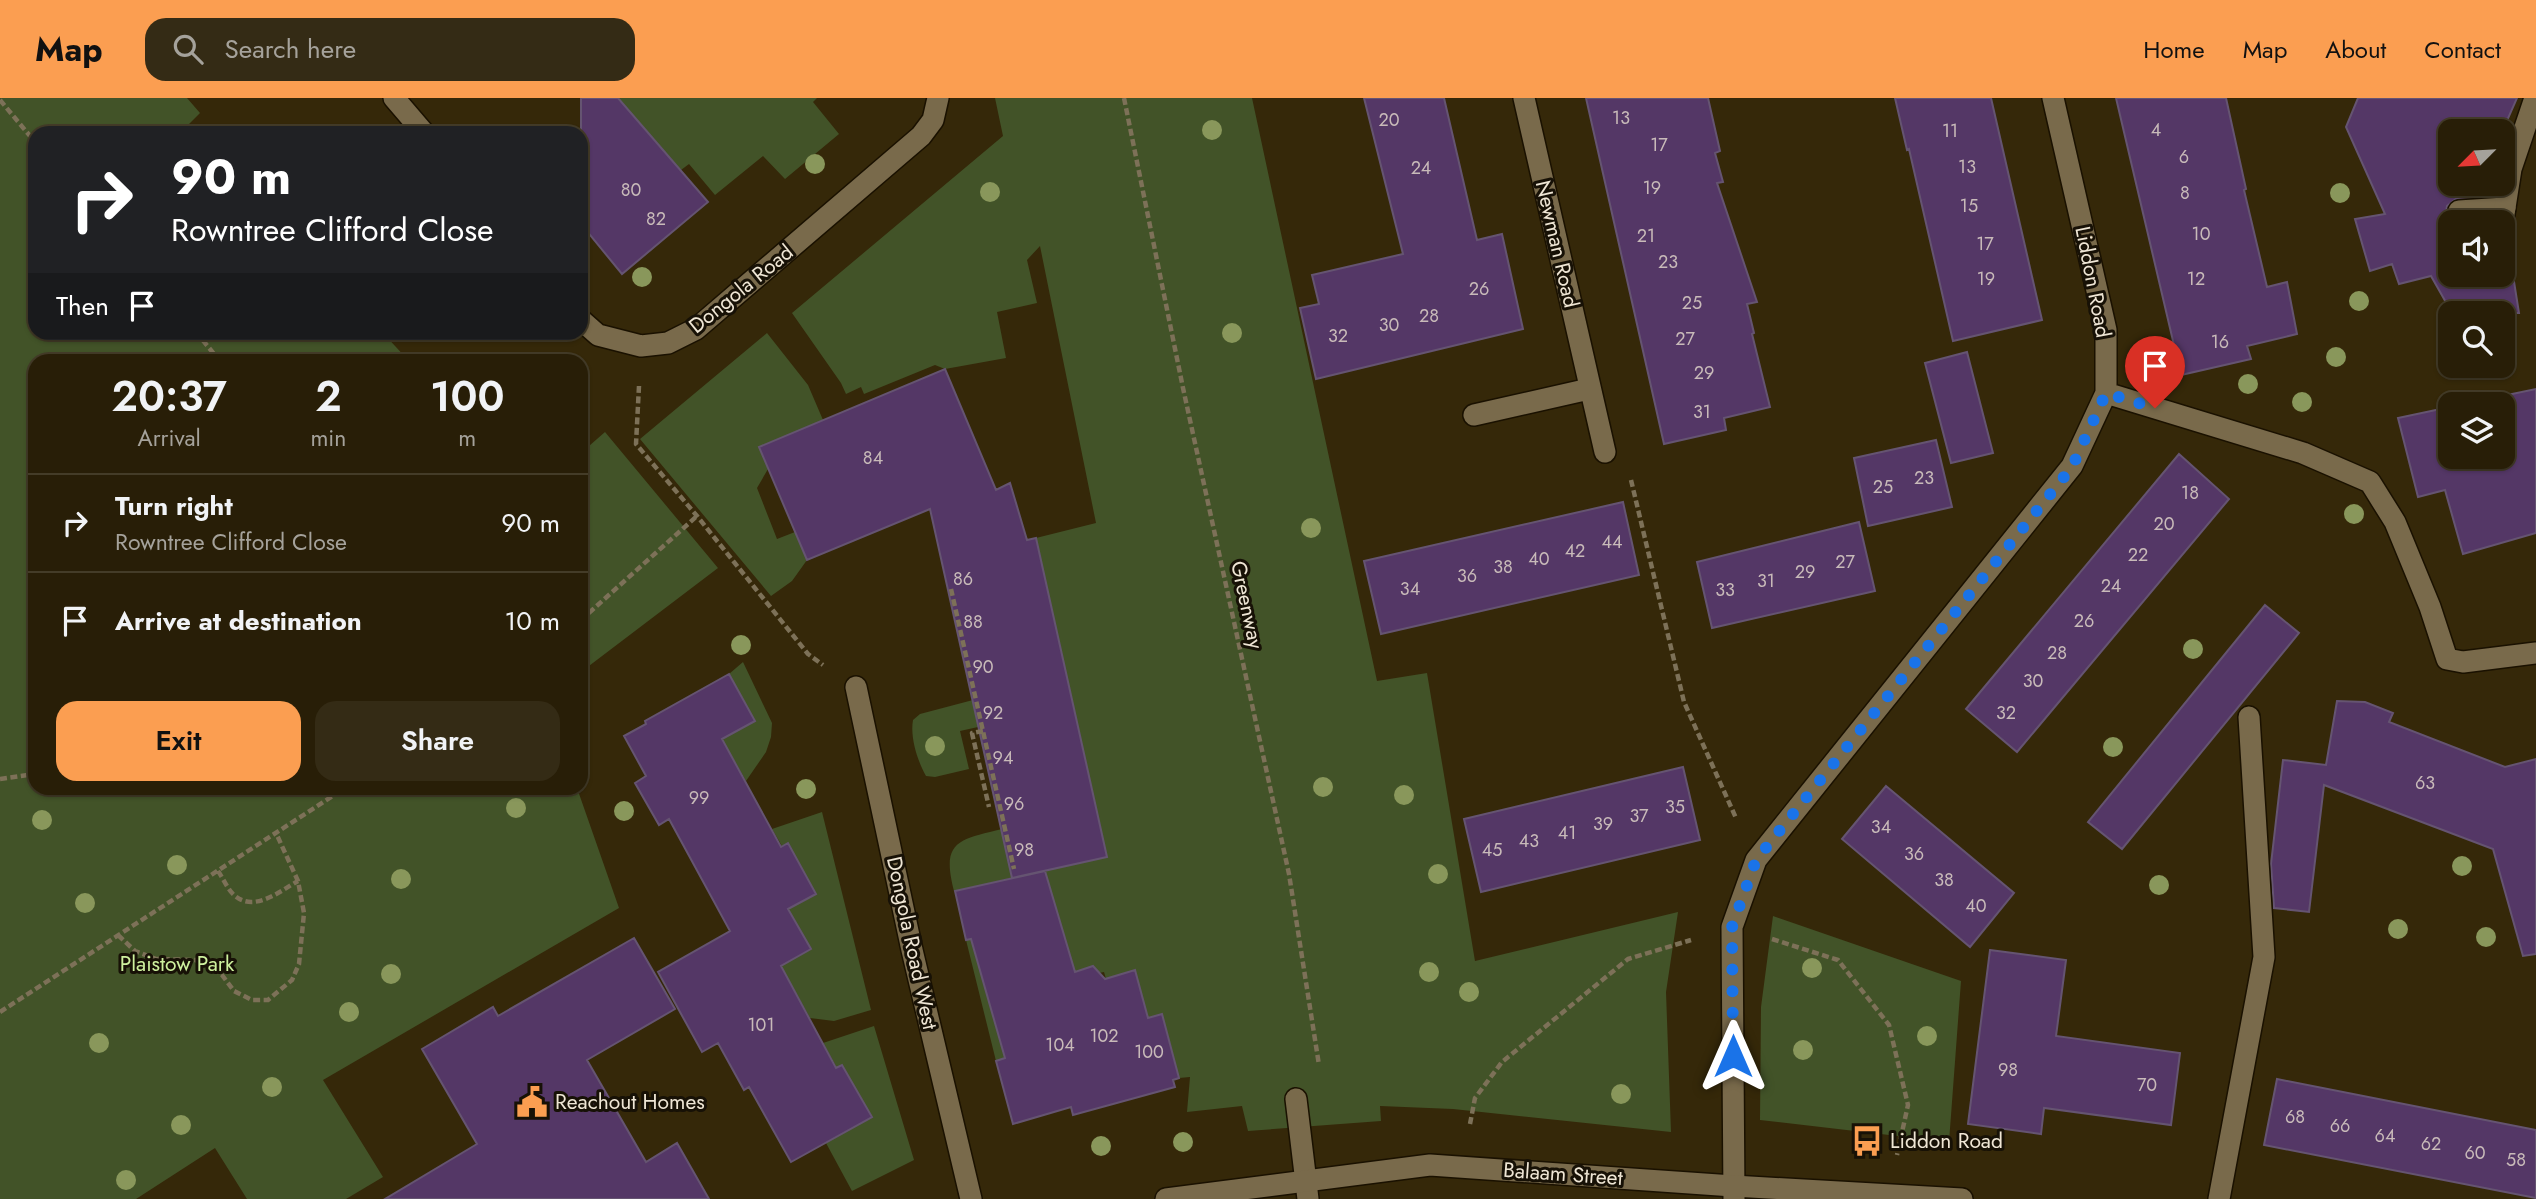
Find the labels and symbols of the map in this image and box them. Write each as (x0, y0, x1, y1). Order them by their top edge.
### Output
house number: 13 (1612, 105, 1630, 131)
house number: 20 (1378, 107, 1400, 133)
house number: 4 (2151, 117, 2161, 143)
house number: 11 (1942, 118, 1958, 144)
north arrow (2438, 119, 2515, 196)
house number: 17 (1650, 132, 1668, 158)
house number: 6 (2179, 144, 2189, 170)
house number: 13 (1958, 154, 1976, 180)
house number: 24 (1411, 155, 1431, 181)
house number: 19 (1643, 175, 1661, 201)
house number: 80 (621, 177, 642, 203)
street label: Newman Road (1528, 177, 1586, 311)
house number: 8 (2180, 180, 2190, 206)
house number: 15 (1960, 193, 1978, 219)
house number: 82 (646, 206, 666, 232)
house number: 10 (2192, 221, 2211, 247)
house number: 21 (1637, 223, 1655, 249)
street label: Liddon Road (2067, 224, 2119, 340)
house number: 17 (1976, 231, 1994, 257)
street label: Dongola Road (682, 237, 800, 341)
house number: 23 (1658, 249, 1678, 275)
house number: 19 (1977, 266, 1995, 292)
house number: 12 (2187, 266, 2205, 292)
house number: 26 (1469, 276, 1489, 302)
house number: 25 (1682, 290, 1702, 316)
house number: 28 (1419, 303, 1439, 329)
house number: 30 (1379, 312, 1400, 338)
house number: 32 (1328, 323, 1348, 349)
house number: 27 (1675, 326, 1695, 352)
house number: 16 (2211, 329, 2229, 355)
pin (2125, 336, 2185, 408)
house number: 29 (1694, 360, 1714, 386)
house number: 31 (1693, 399, 1711, 425)
house number: 84 (863, 445, 883, 471)
house number: 23 (1914, 465, 1934, 491)
house number: 25 (1873, 474, 1893, 500)
house number: 18 (2181, 480, 2199, 506)
house number: 20 (2153, 511, 2175, 537)
house number: 44 (1602, 529, 1623, 555)
house number: 42 (1565, 538, 1585, 564)
house number: 22 (2128, 542, 2148, 568)
house number: 40 (1528, 546, 1550, 572)
house number: 27 (1835, 549, 1855, 575)
house number: 38 (1493, 554, 1513, 580)
street label: Greenway (1223, 558, 1271, 652)
house number: 29 (1795, 559, 1815, 585)
house number: 36 (1457, 563, 1477, 589)
house number: 86 (953, 566, 973, 592)
house number: 31 (1757, 568, 1775, 594)
house number: 24 (2101, 573, 2121, 599)
house number: 34 (1400, 576, 1420, 602)
house number: 33 (1715, 577, 1735, 603)
house number: 26 (2074, 608, 2094, 634)
house number: 88 (963, 609, 983, 635)
house number: 28 (2047, 640, 2067, 666)
house number: 90 (972, 654, 994, 680)
house number: 30 (2023, 668, 2044, 694)
house number: 92 (983, 700, 1003, 726)
house number: 32 (1996, 700, 2016, 726)
house number: 94 (993, 745, 1013, 771)
house number: 63 (2415, 770, 2435, 796)
house number: 99 (689, 785, 709, 811)
house number: 96 (1004, 791, 1024, 817)
house number: 35 (1665, 794, 1685, 820)
house number: 37 (1629, 803, 1649, 829)
house number: 39 (1593, 811, 1613, 837)
house number: 34 (1871, 814, 1891, 840)
house number: 41 (1558, 820, 1576, 846)
house number: 43 (1519, 828, 1539, 854)
house number: 98 (1014, 837, 1034, 863)
house number: 45 (1482, 837, 1502, 863)
house number: 36 (1904, 841, 1924, 867)
street label: Dongola Road West (879, 854, 945, 1032)
house number: 38 (1934, 867, 1954, 893)
house number: 40 (1965, 893, 1987, 919)
park label: Plaistow Park (120, 949, 235, 979)
house number: 101 (748, 1012, 775, 1038)
position arrow (1696, 1019, 1770, 1093)
house number: 102 (1089, 1023, 1119, 1049)
house number: 104 (1045, 1032, 1075, 1058)
house number: 100 (1134, 1039, 1164, 1065)
house number: 98 (1998, 1057, 2018, 1083)
house number: 70 (2137, 1072, 2157, 1098)
public building icon: Reachout Homes (515, 1085, 549, 1119)
place label: Reachout Homes (555, 1087, 705, 1117)
house number: 68 (2285, 1104, 2305, 1130)
house number: 66 (2330, 1113, 2350, 1139)
house number: 64 (2375, 1123, 2395, 1149)
bus stop icon: Liddon Road (1850, 1124, 1884, 1158)
place label: Liddon Road (1890, 1126, 2003, 1156)
house number: 62 (2421, 1131, 2441, 1157)
house number: 60 (2464, 1140, 2486, 1166)
house number: 58 (2506, 1147, 2526, 1173)
street label: Balaam Street (1502, 1155, 1624, 1193)

